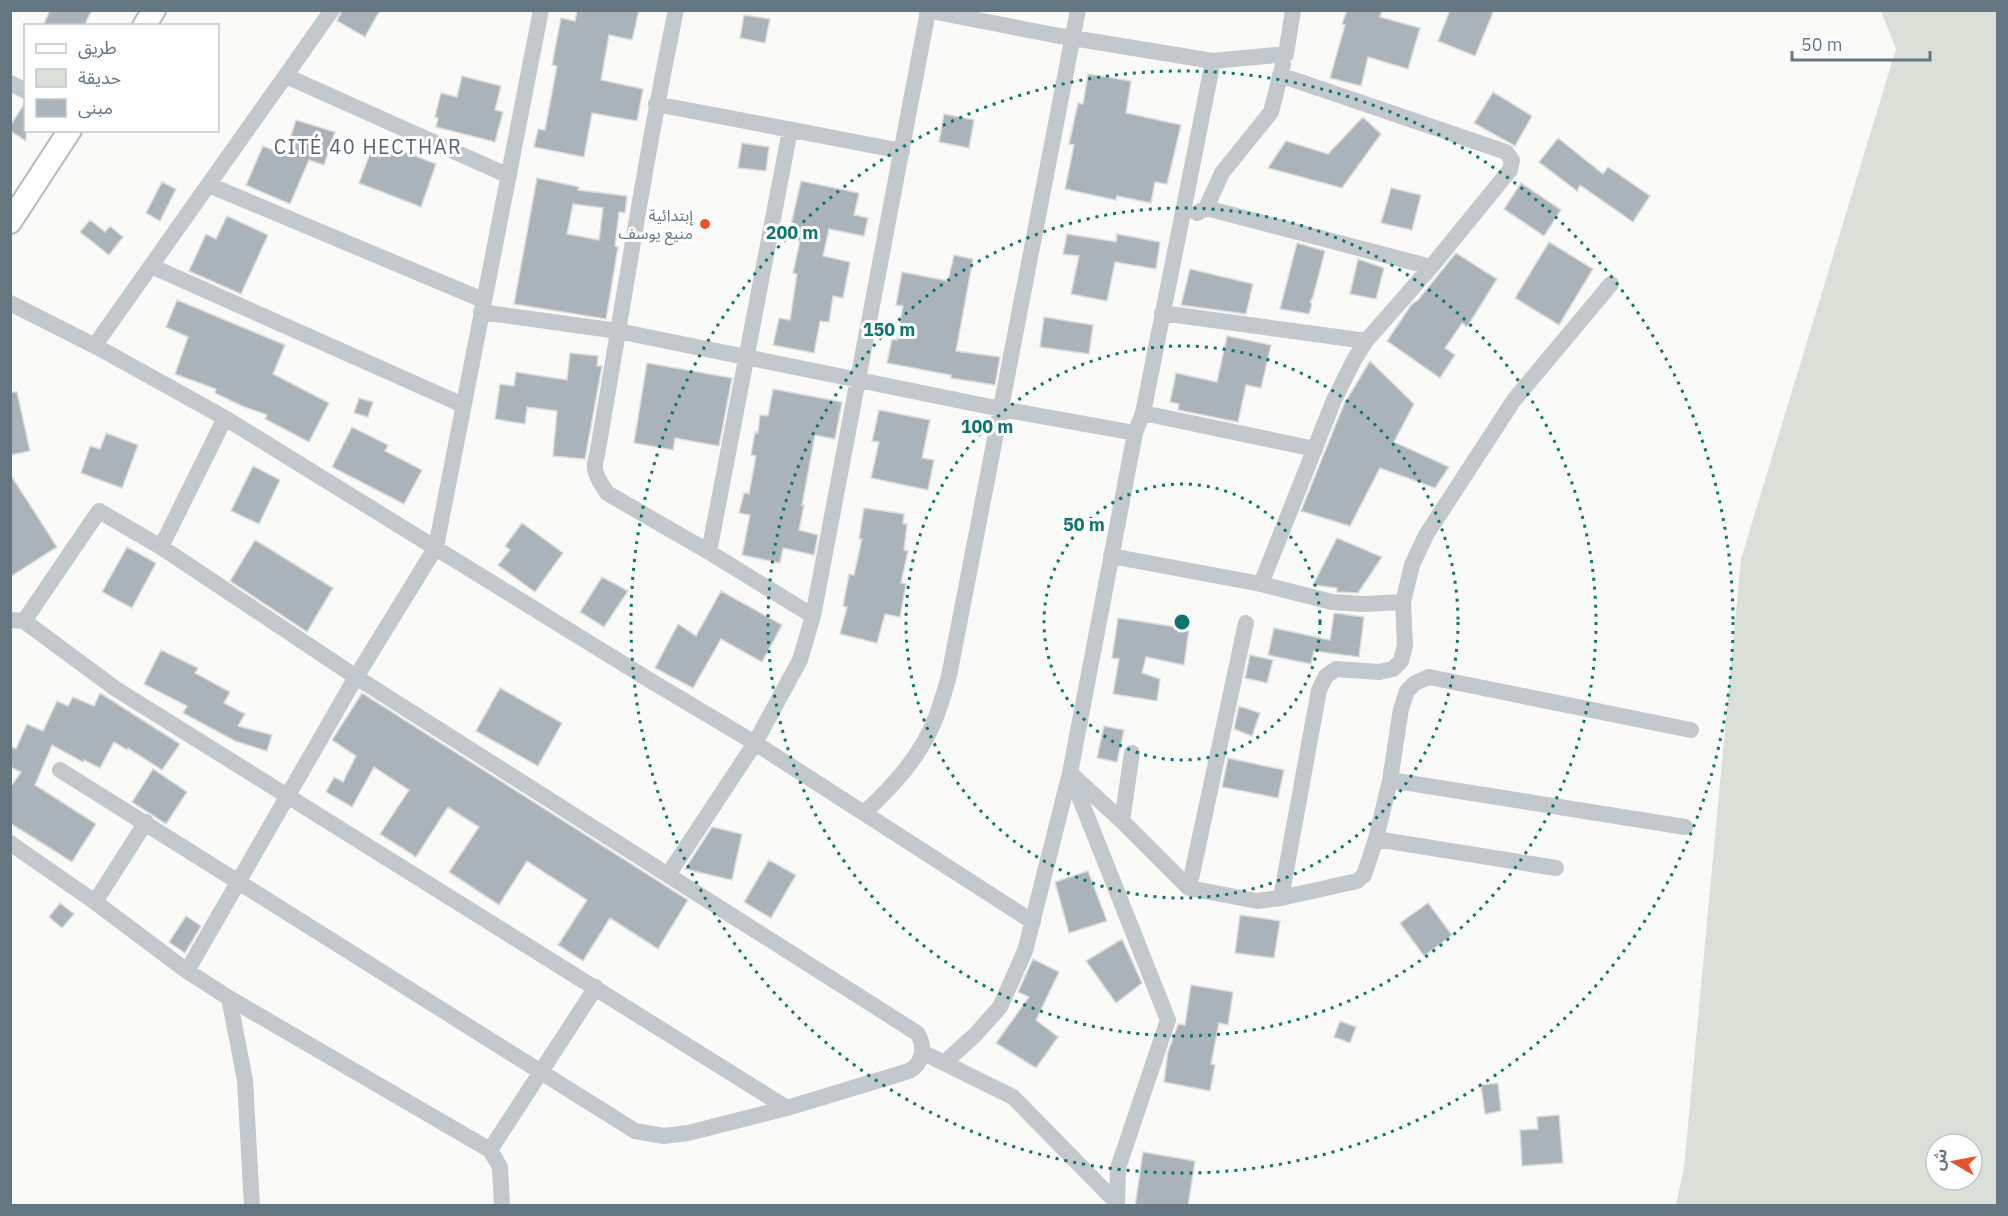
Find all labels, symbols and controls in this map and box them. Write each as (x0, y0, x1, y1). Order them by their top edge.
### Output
legend (24, 24, 219, 132)
scale bar (1792, 24, 1930, 62)
text: 50 m (1801, 33, 1843, 56)
text: طريق (78, 36, 117, 59)
text: حديقة (78, 66, 121, 89)
text: مبنى (78, 96, 113, 119)
district label: CITÉ 40 HECTHAR (274, 133, 462, 160)
place label: إبتدائية منيع يوسف (618, 205, 694, 246)
marker: إبتدائية منيع يوسف (698, 217, 712, 231)
text: 200 m (766, 221, 818, 244)
text: 150 m (863, 318, 915, 341)
text: 100 m (961, 415, 1013, 438)
text: 50 m (1063, 513, 1105, 536)
centre of rings (1172, 612, 1192, 632)
north arrow (1924, 1132, 1984, 1192)
text: ش (1927, 1147, 1951, 1172)

